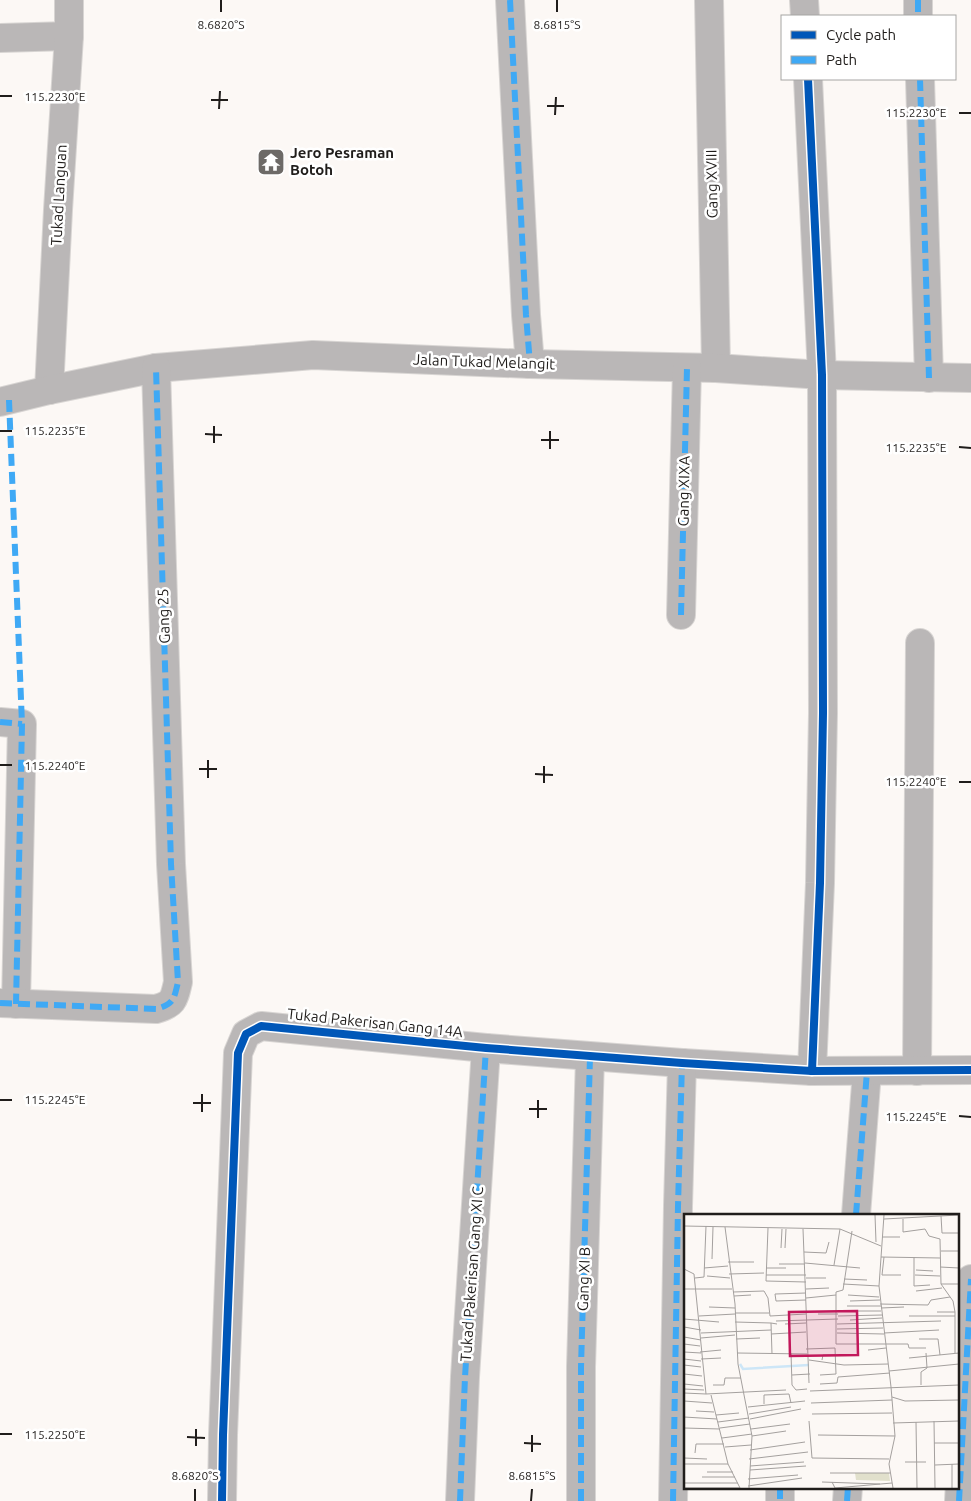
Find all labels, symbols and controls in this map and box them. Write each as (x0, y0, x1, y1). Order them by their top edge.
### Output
legend (781, 15, 956, 80)
text: 8.6820°S (198, 18, 244, 31)
text: 8.6815°S (534, 18, 580, 31)
text: Cycle path (826, 26, 896, 43)
text: Path (826, 51, 857, 68)
text: 115.2230°E (25, 90, 86, 103)
text: 115.2230°E (886, 106, 947, 119)
street label: Tukad Languan (47, 144, 70, 246)
place label: Jero Pesraman Botoh (290, 144, 394, 178)
temple icon: Jero Pesraman Botoh (256, 147, 286, 177)
street label: Gang XVIII (702, 149, 721, 219)
street label: Jalan Tukad Melangit (413, 351, 556, 372)
text: 115.2235°E (25, 424, 86, 437)
text: 115.2235°E (886, 441, 947, 454)
street label: Gang XIXA (674, 455, 693, 527)
street label: Gang 25 (154, 588, 173, 644)
text: 115.2240°E (25, 759, 86, 772)
text: 115.2240°E (886, 775, 947, 788)
street label: Tukad Pakerisan Gang 14A (286, 1005, 464, 1040)
text: 115.2245°E (25, 1093, 86, 1106)
text: 115.2245°E (886, 1110, 947, 1123)
street label: Tukad Pakerisan Gang XI C (457, 1186, 486, 1362)
inset map (684, 1214, 958, 1488)
street label: Gang XI B (574, 1247, 593, 1311)
text: 115.2250°E (25, 1428, 86, 1441)
text: 8.6820°S (172, 1469, 218, 1482)
text: 8.6815°S (509, 1469, 555, 1482)

